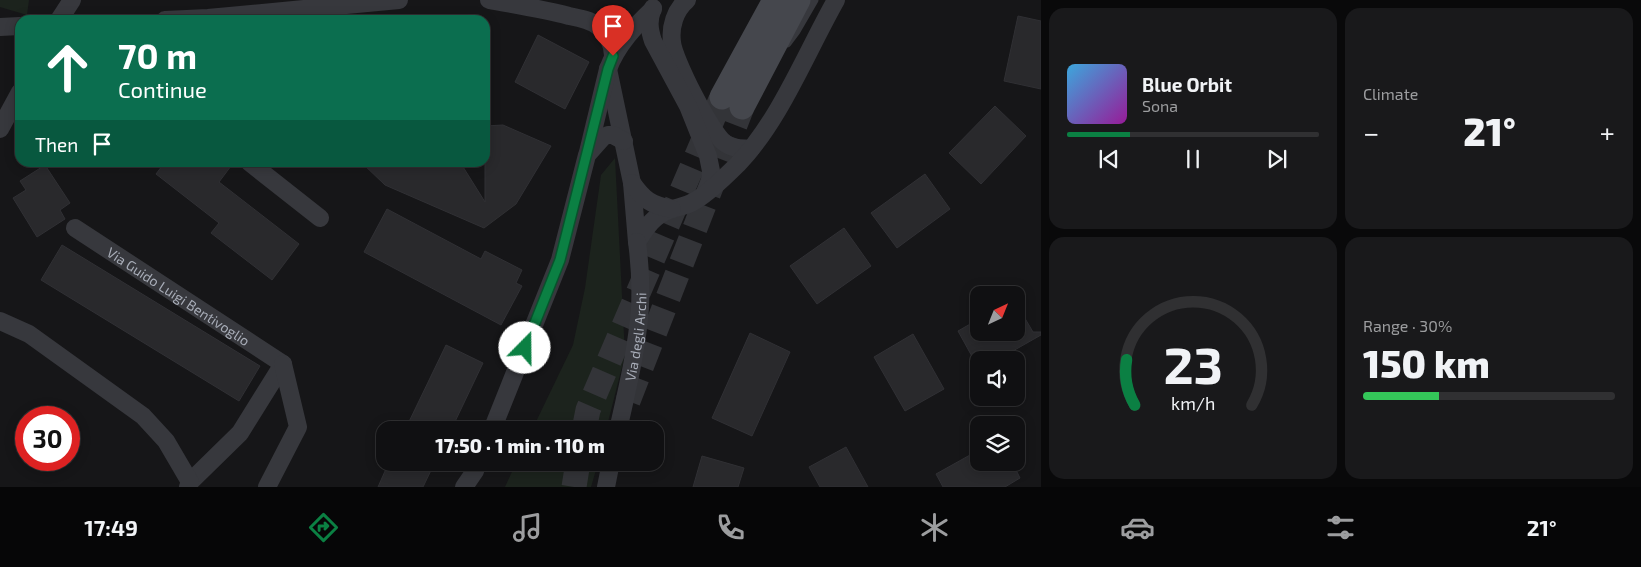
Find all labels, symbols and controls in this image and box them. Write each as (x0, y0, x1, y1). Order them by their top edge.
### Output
pin (592, 5, 634, 56)
icon: arrive (599, 12, 627, 40)
text: 70 m (118, 34, 197, 76)
icon: ahead (35, 35, 100, 100)
text: Blue Orbit (1142, 73, 1232, 96)
text: Continue (118, 76, 207, 102)
text: Climate (1363, 84, 1418, 103)
text: Sona (1142, 96, 1178, 115)
text: 21° (1463, 108, 1516, 154)
text: − (1363, 115, 1379, 149)
text: + (1600, 115, 1615, 149)
icon: arrive (88, 130, 116, 158)
text: Then (35, 133, 78, 156)
icon: previous (1095, 145, 1123, 173)
icon: pause (1179, 145, 1207, 173)
icon: next (1263, 145, 1291, 173)
street label: Via Guido Luigi Bentivoglio (104, 243, 253, 349)
north arrow (970, 286, 1025, 341)
map controls (970, 286, 1025, 471)
street label: Via degli Archi (621, 292, 649, 383)
text: Range · 30% (1363, 316, 1452, 335)
position arrow (498, 321, 550, 373)
text: 23 (1163, 332, 1223, 394)
text: 150 km (1363, 340, 1490, 386)
button: sound (970, 351, 1025, 406)
text: km/h (1171, 392, 1215, 414)
speed limit sign: 30 (15, 406, 80, 471)
button: layers (970, 416, 1025, 471)
text: 17:50 · 1 min · 110 m (435, 434, 605, 457)
icon: directions (306, 510, 341, 545)
icon: music (510, 510, 545, 545)
icon: phone (713, 510, 748, 545)
icon: climate (917, 510, 952, 545)
icon: car (1120, 510, 1155, 545)
icon: filters (1323, 510, 1358, 545)
text: 17:49 (84, 514, 138, 540)
text: 21° (1527, 514, 1557, 540)

